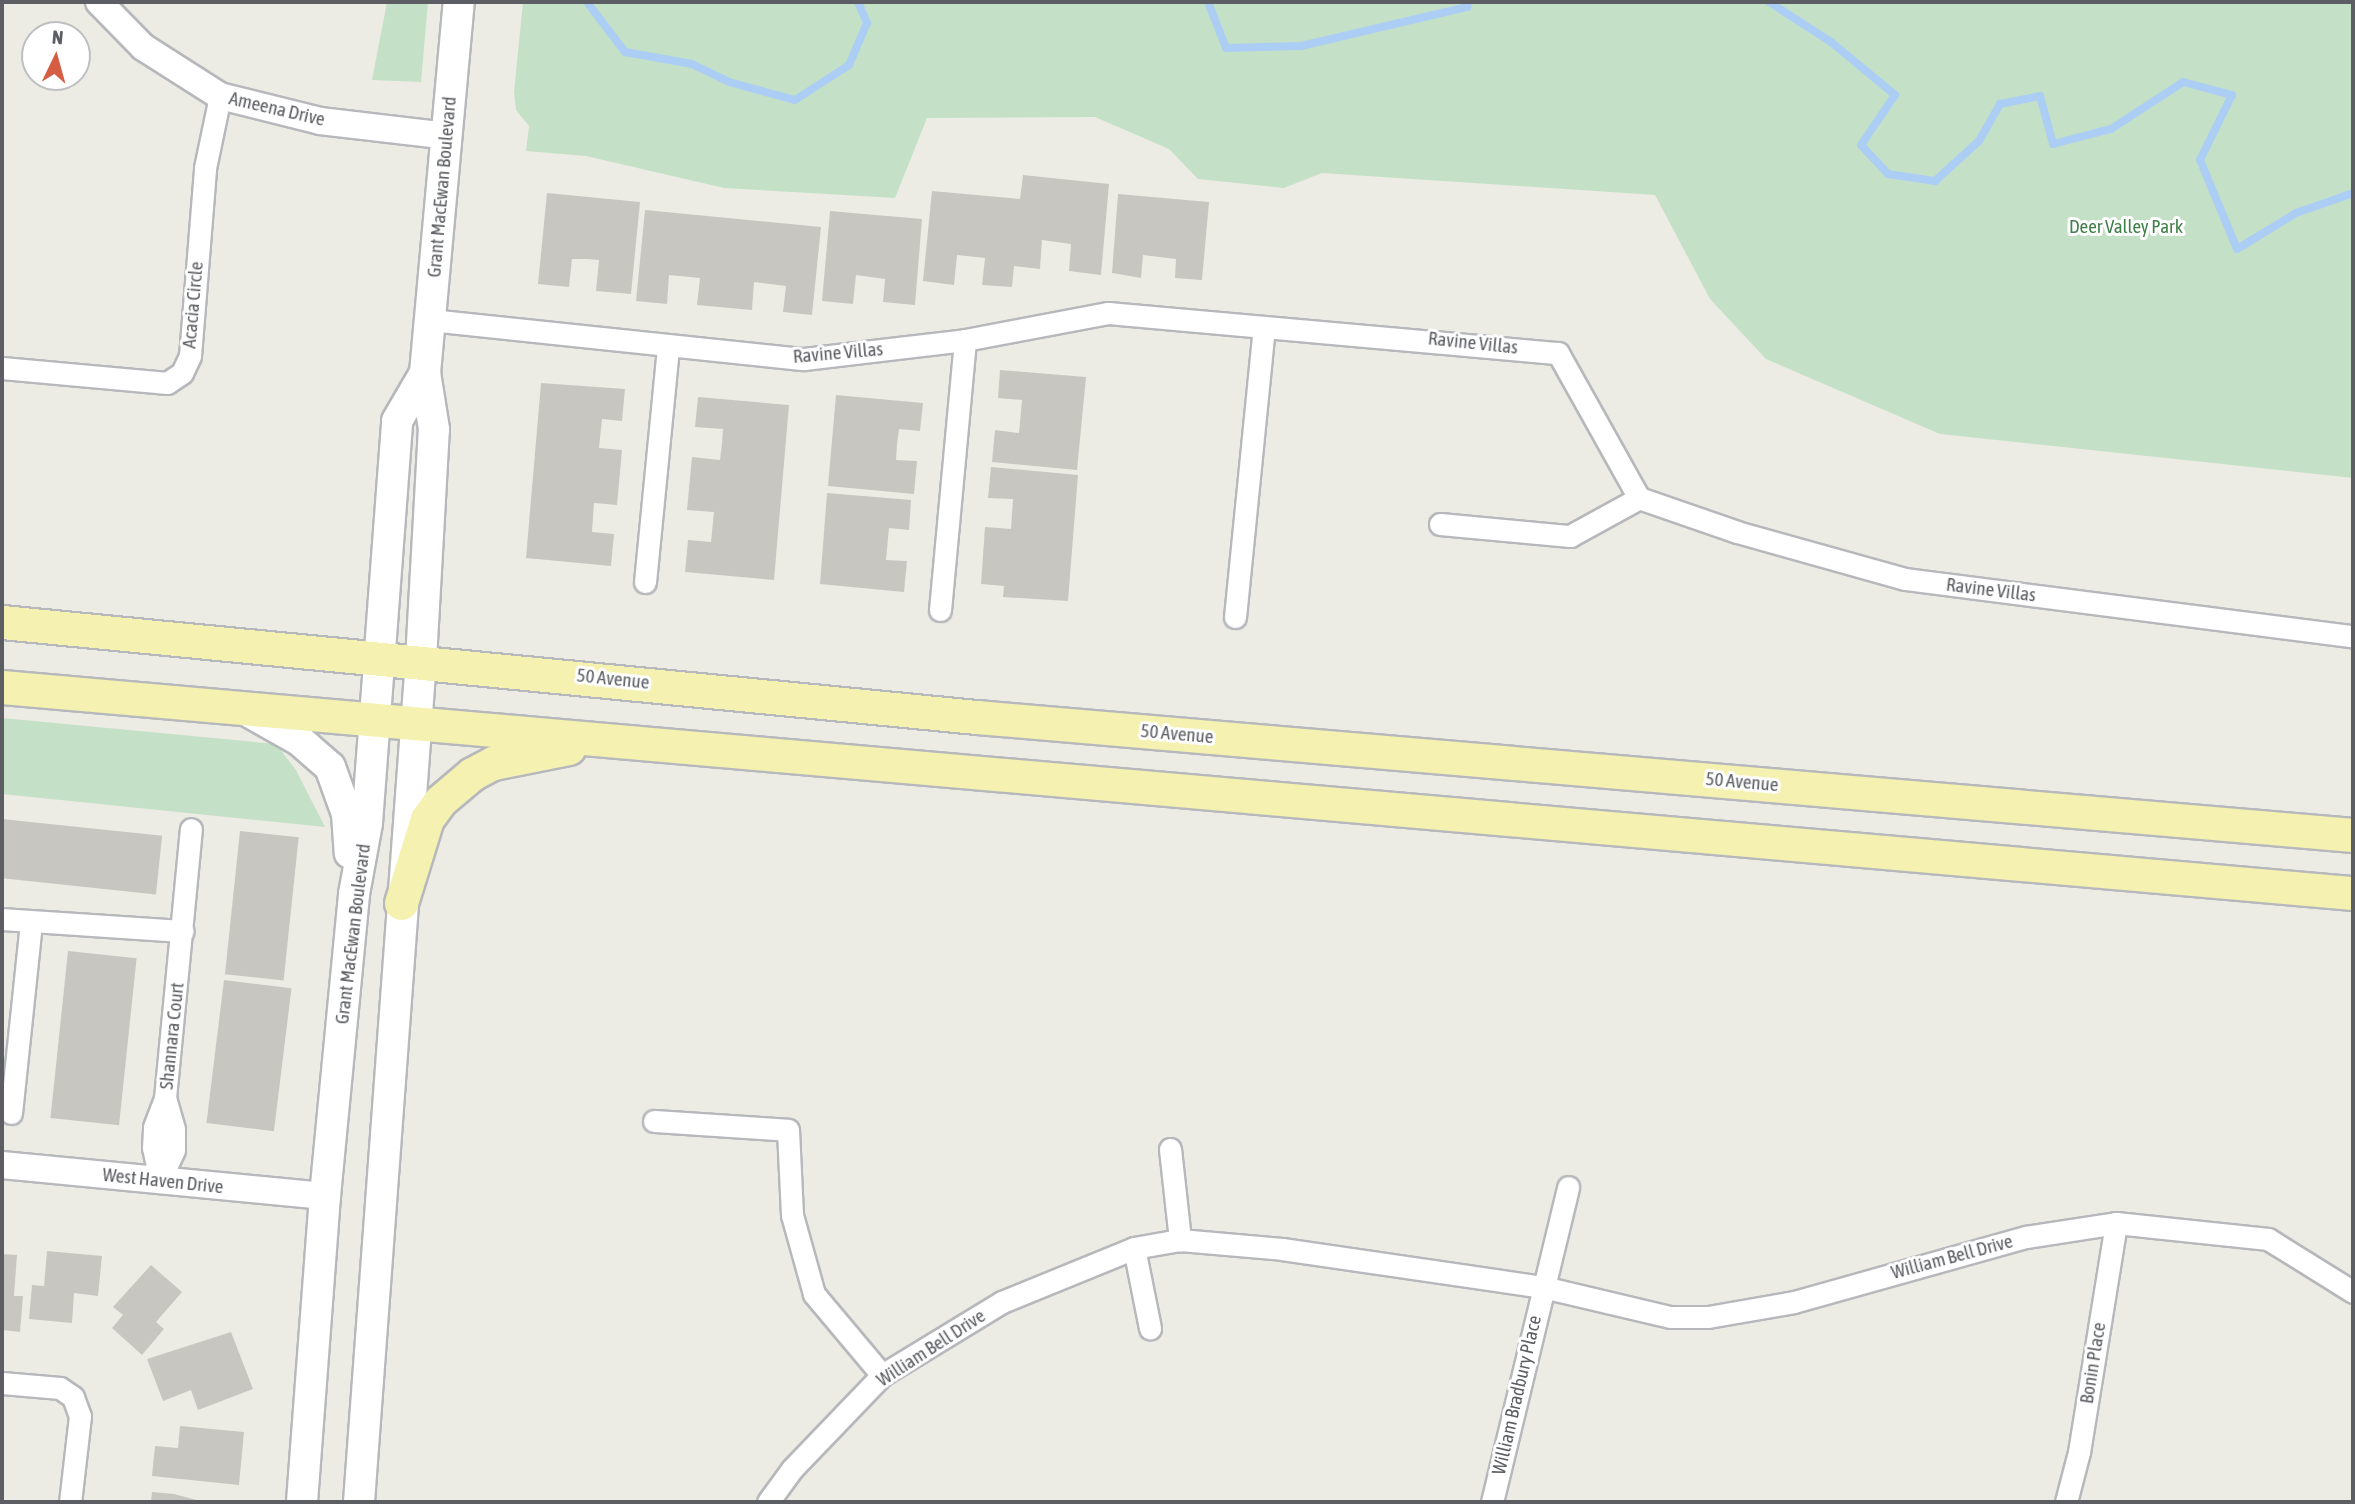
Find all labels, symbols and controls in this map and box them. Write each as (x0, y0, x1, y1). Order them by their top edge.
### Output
north arrow (21, 21, 91, 91)
text: N (51, 26, 64, 49)
street label: Ameena Drive (227, 87, 327, 131)
street label: Grant MacEwan Boulevard (423, 96, 461, 278)
park label: Deer Valley Park (2069, 216, 2183, 238)
street label: Acacia Circle (178, 261, 208, 349)
street label: Ravine Villas (1427, 327, 1519, 359)
street label: Ravine Villas (792, 338, 884, 368)
street label: Ravine Villas (1945, 573, 2037, 607)
street label: 50 Avenue (575, 664, 651, 694)
street label: 50 Avenue (1140, 719, 1214, 749)
street label: 50 Avenue (1705, 767, 1779, 797)
street label: Grant MacEwan Boulevard (331, 843, 375, 1025)
street label: Shannara Court (155, 981, 189, 1091)
street label: West Haven Drive (101, 1163, 225, 1199)
street label: William Bell Drive (1889, 1230, 2015, 1284)
street label: William Bell Drive (872, 1304, 990, 1392)
street label: William Bradbury Place (1488, 1313, 1546, 1477)
street label: Bonin Place (2075, 1321, 2111, 1405)

